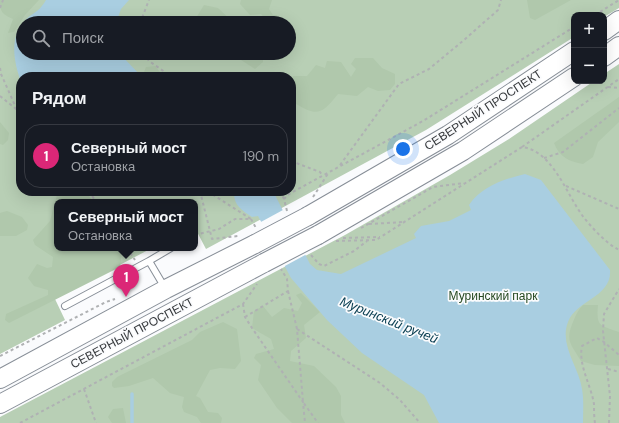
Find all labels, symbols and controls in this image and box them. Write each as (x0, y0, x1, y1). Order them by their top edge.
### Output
map controls (571, 12, 607, 84)
button: + (571, 12, 607, 48)
search box (16, 16, 296, 60)
icon: search (30, 27, 52, 49)
text: Поиск (62, 28, 104, 48)
button: − (571, 48, 607, 84)
street label: СЕВЕРНЫЙ ПРОСПЕКТ (421, 66, 545, 154)
text: Рядом (32, 87, 87, 109)
text: Северный мост (71, 138, 187, 158)
your location (393, 139, 413, 159)
text: 1 (44, 148, 48, 165)
text: 190 m (243, 148, 279, 165)
text: Остановка (71, 158, 135, 175)
popup (54, 199, 198, 251)
text: Северный мост (68, 207, 184, 227)
text: Остановка (68, 227, 132, 244)
pin: 1 (113, 264, 139, 297)
park label: Муринский парк (449, 288, 538, 304)
street label: СЕВЕРНЫЙ ПРОСПЕКТ (68, 293, 197, 372)
water label: Муринский ручей (337, 293, 441, 347)

